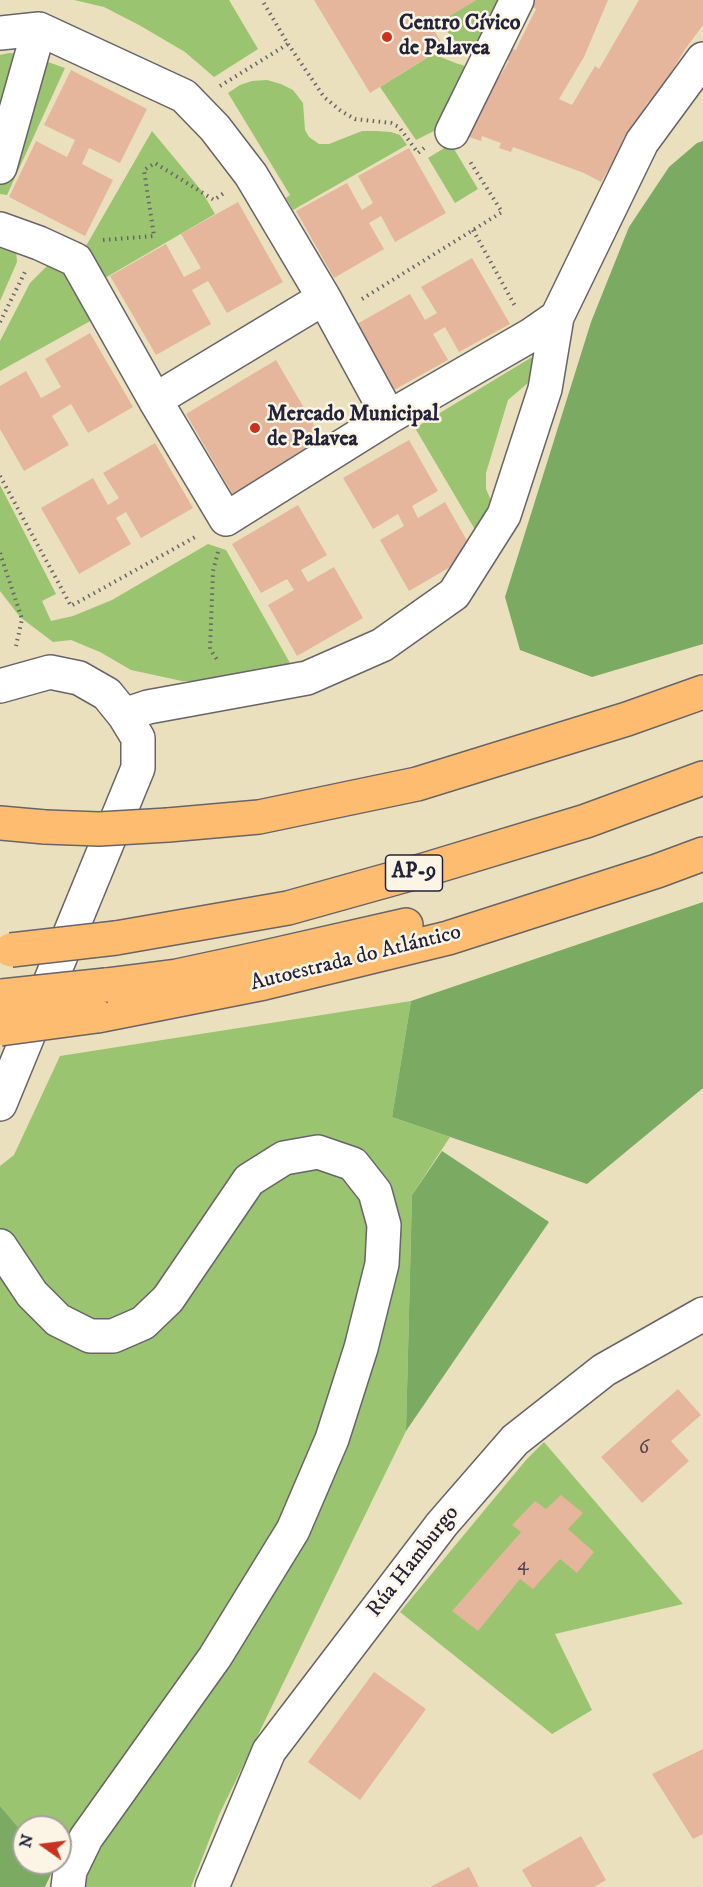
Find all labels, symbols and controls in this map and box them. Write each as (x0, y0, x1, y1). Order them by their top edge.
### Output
place label: Centro Cívico de Palavea (399, 11, 521, 62)
marker: Centro Cívico de Palavea (380, 30, 394, 44)
place label: Mercado Municipal de Palavea (267, 402, 439, 454)
marker: Mercado Municipal de Palavea (248, 421, 262, 435)
road number: AP-9 (386, 855, 442, 891)
street label: Autoestrada do Atlántico (248, 920, 464, 998)
house number: 6 (639, 1437, 649, 1461)
street label: Rúa Hamburgo (362, 1501, 466, 1623)
house number: 4 (517, 1554, 529, 1578)
north arrow (12, 1815, 72, 1875)
text: N (15, 1832, 38, 1850)

